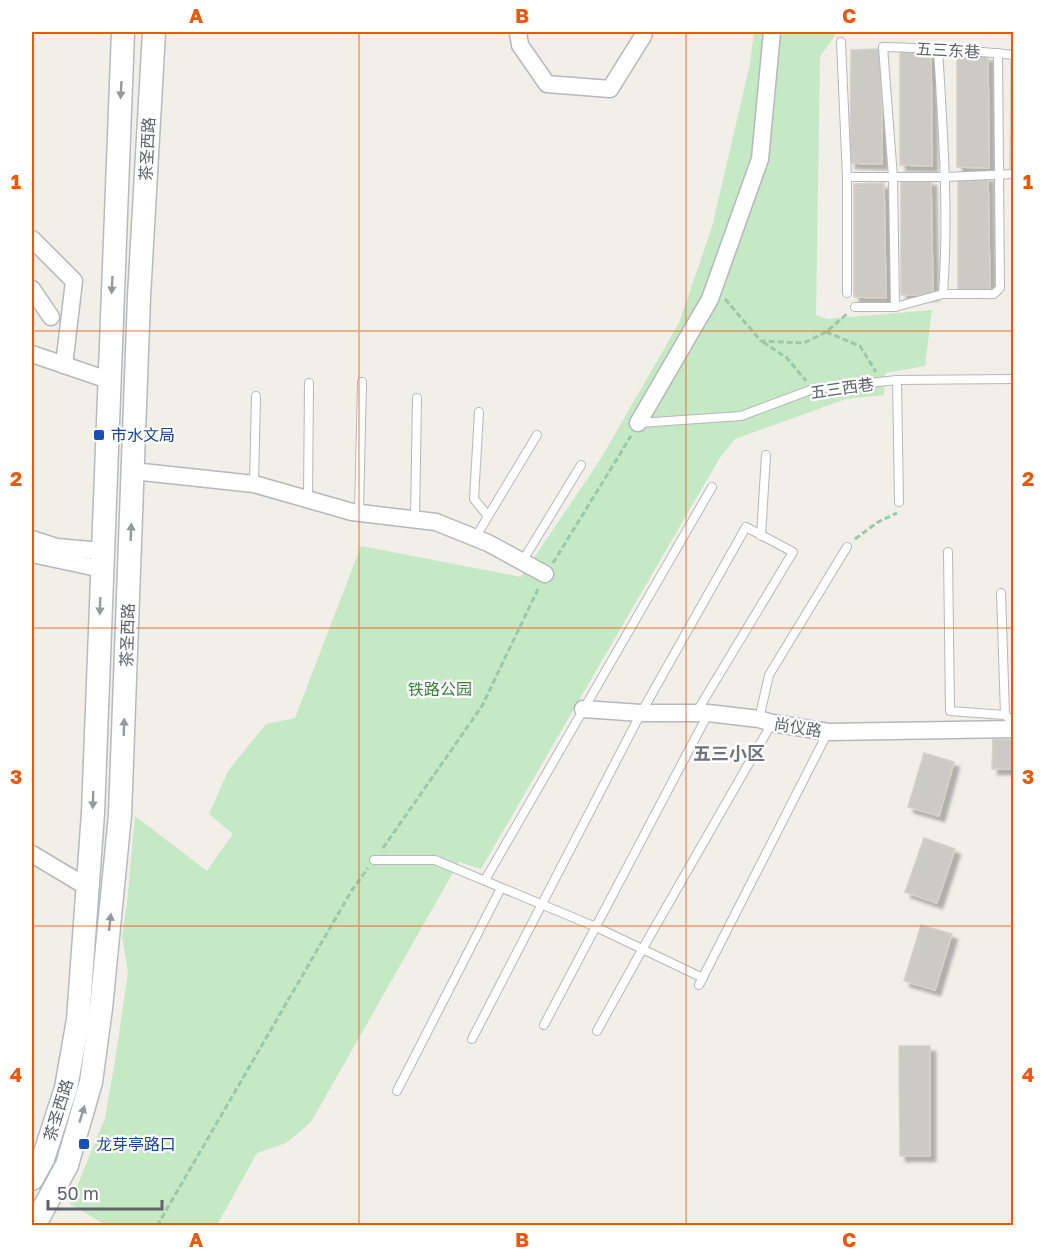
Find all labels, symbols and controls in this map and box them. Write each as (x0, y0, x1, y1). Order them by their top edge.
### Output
text: A (189, 3, 203, 27)
text: B (515, 3, 529, 27)
text: C (842, 3, 856, 27)
street label: 五三东巷 (916, 38, 980, 62)
one-way arrow (116, 80, 125, 99)
street label: 茶圣西路 (135, 117, 159, 181)
text: 1 (11, 169, 21, 193)
text: 1 (1023, 169, 1033, 193)
one-way arrow (107, 275, 117, 294)
street label: 五三西巷 (809, 374, 875, 402)
place label: 市水文局 (111, 425, 175, 445)
marker: 市水文局 (92, 428, 106, 442)
text: 2 (10, 466, 22, 490)
text: 2 (1022, 466, 1034, 490)
one-way arrow (126, 523, 135, 542)
one-way arrow (96, 596, 105, 615)
street label: 茶圣西路 (116, 603, 138, 667)
park label: 铁路公园 (408, 679, 472, 699)
street label: 尚仪路 (773, 713, 823, 741)
one-way arrow (119, 718, 128, 737)
district label: 五三小区 (693, 742, 765, 764)
text: 3 (10, 764, 22, 788)
text: 3 (1022, 764, 1034, 788)
one-way arrow (89, 791, 98, 810)
one-way arrow (105, 912, 115, 931)
text: 4 (10, 1062, 22, 1086)
text: 4 (1022, 1062, 1034, 1086)
street label: 茶圣西路 (39, 1076, 77, 1144)
one-way arrow (78, 1105, 87, 1123)
place label: 龙芽亭路口 (96, 1134, 176, 1154)
marker: 龙芽亭路口 (77, 1137, 91, 1151)
scale bar (48, 1173, 162, 1211)
text: 50 m (57, 1182, 99, 1204)
text: A (189, 1227, 203, 1251)
text: B (515, 1227, 529, 1251)
text: C (842, 1227, 856, 1251)

